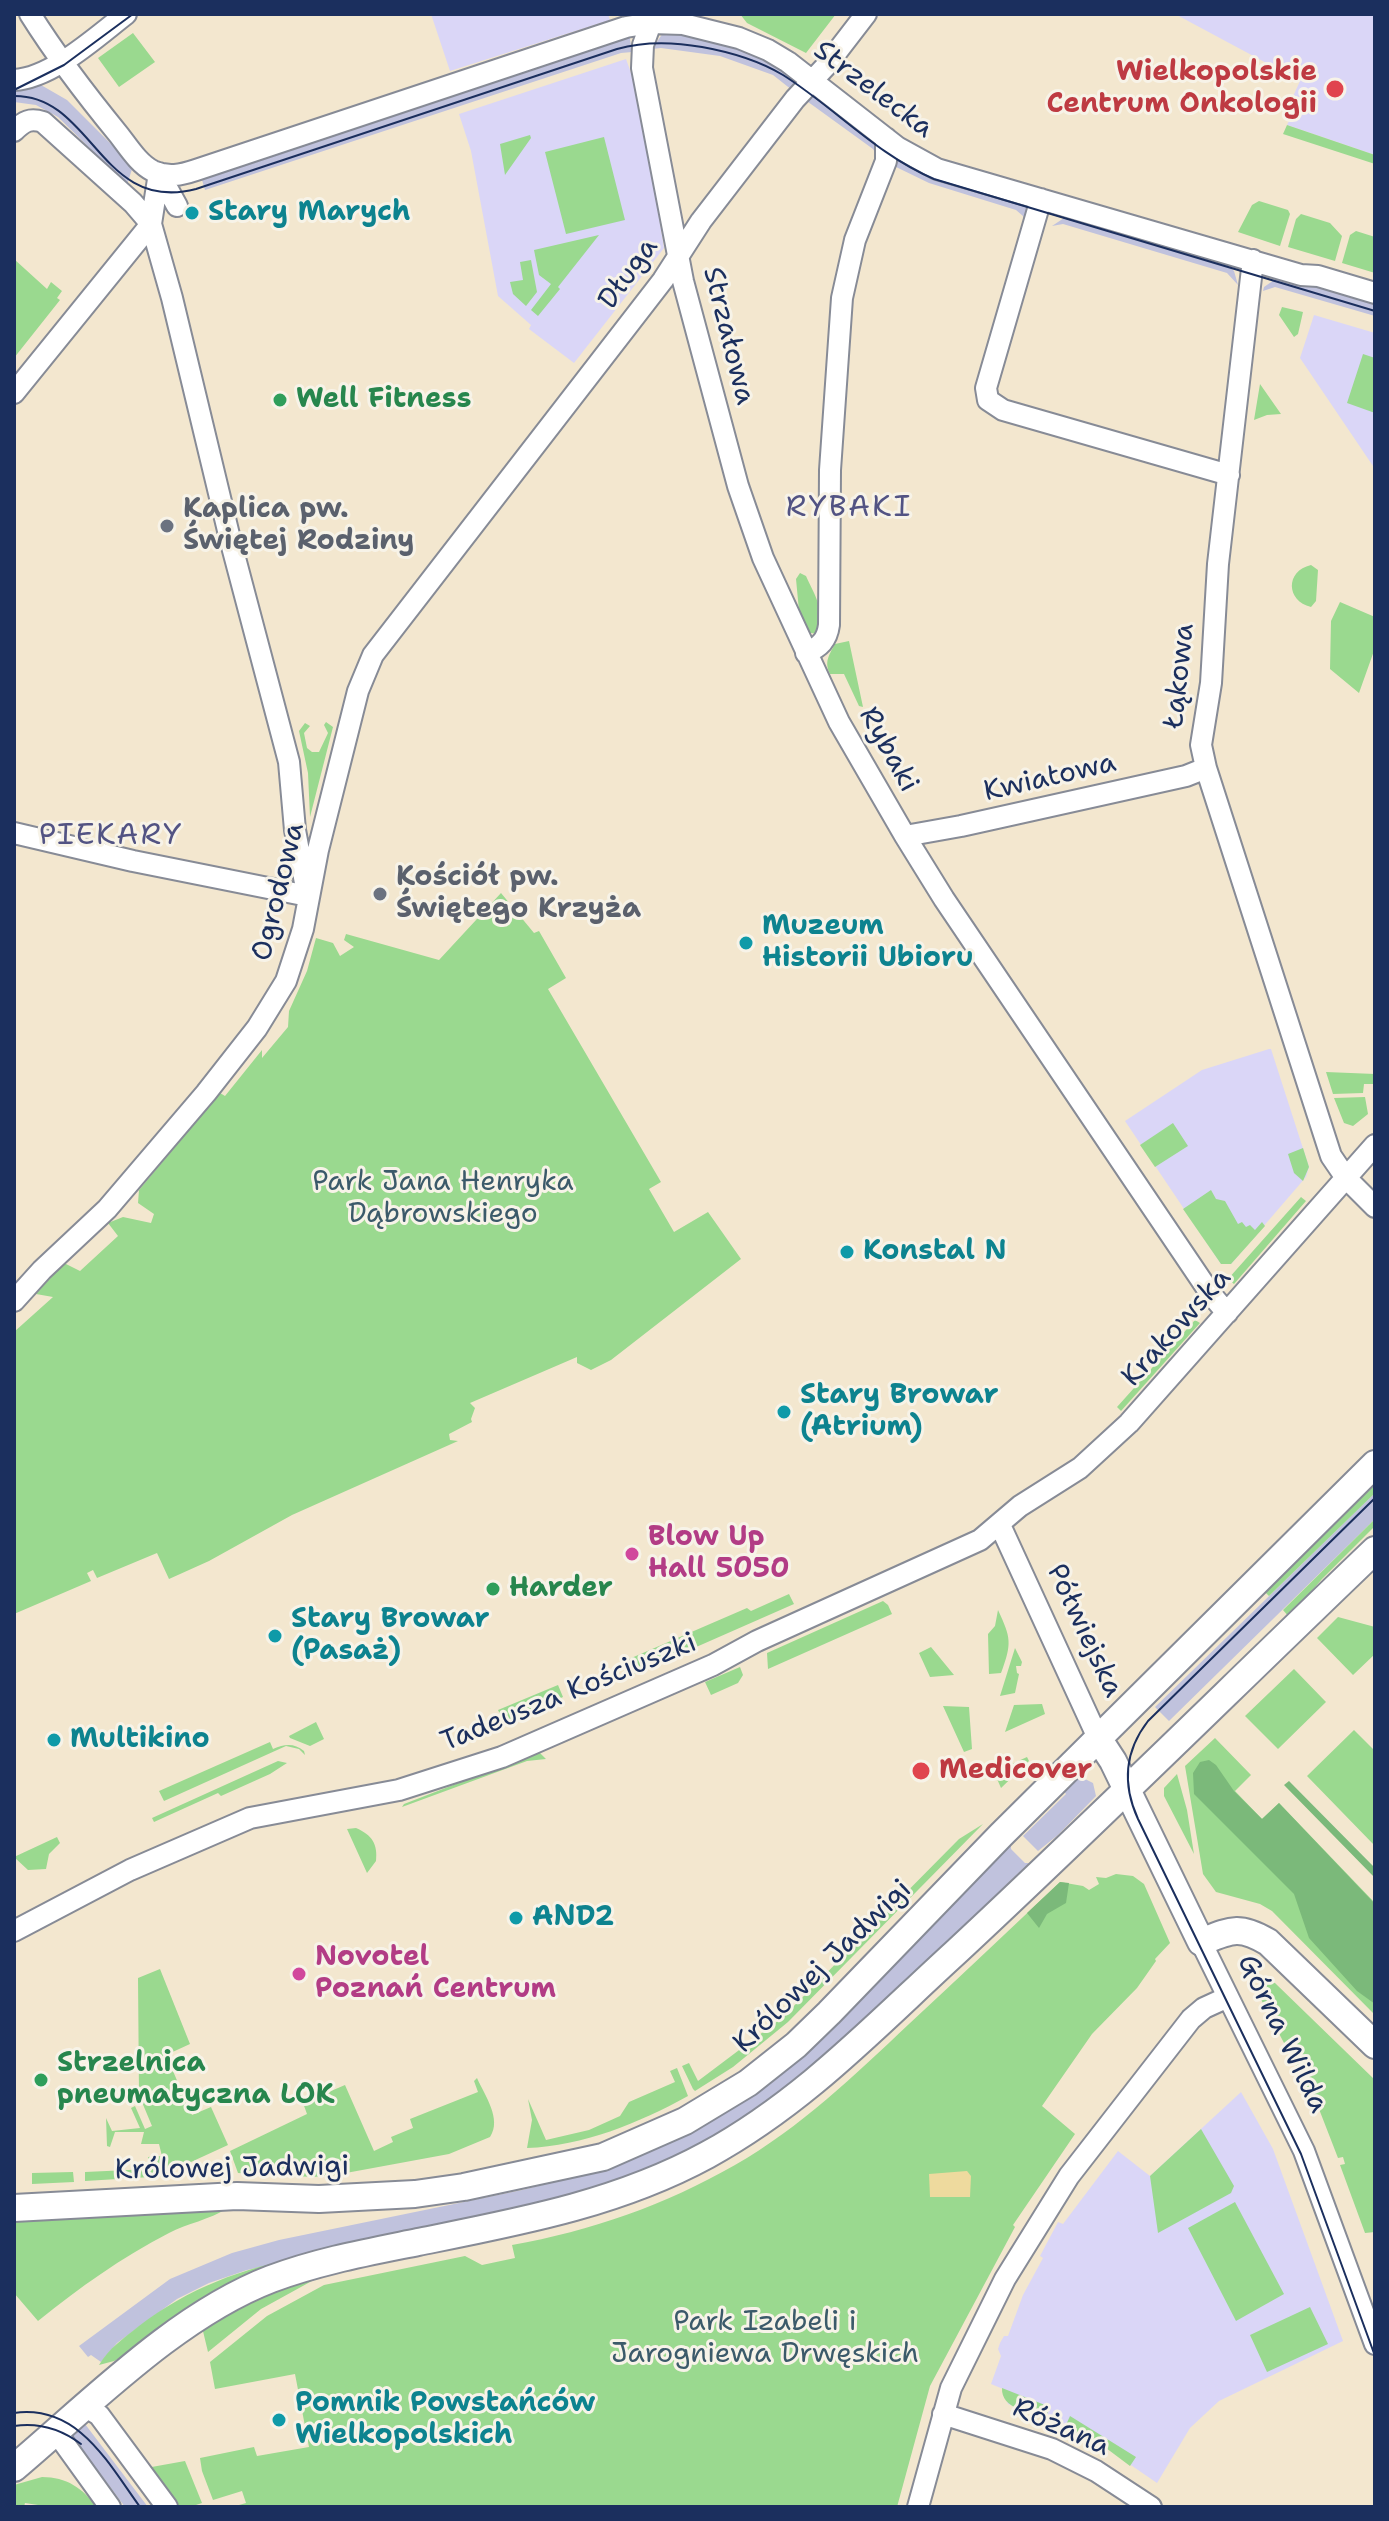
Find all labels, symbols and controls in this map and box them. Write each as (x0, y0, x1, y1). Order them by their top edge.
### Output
street label: Strzelecka (806, 34, 940, 146)
place label: Wielkopolskie Centrum Onkologii (1046, 56, 1317, 122)
marker: Wielkopolskie Centrum Onkologii (1324, 78, 1346, 100)
place label: Stary Marych (208, 196, 411, 230)
marker: Stary Marych (183, 204, 201, 222)
street label: Długa (592, 232, 666, 316)
street label: Strzałowa (695, 264, 761, 408)
place label: Well Fitness (296, 383, 471, 417)
marker: Well Fitness (271, 391, 289, 409)
district label: RYBAKI (786, 490, 912, 526)
place label: Kaplica pw. Świętej Rodziny (183, 493, 414, 559)
marker: Kaplica pw. Świętej Rodziny (158, 517, 176, 535)
street label: Łąkowa (1158, 622, 1202, 730)
street label: Rybaki (851, 702, 925, 798)
street label: Kwiatowa (981, 746, 1119, 810)
district label: PIEKARY (39, 818, 183, 854)
street label: Ogrodowa (246, 819, 312, 965)
place label: Kościół pw. Świętego Krzyża (396, 861, 641, 927)
marker: Kościół pw. Świętego Krzyża (371, 885, 389, 903)
place label: Muzeum Historii Ubioru (762, 910, 973, 976)
marker: Muzeum Historii Ubioru (737, 934, 755, 952)
park label: Park Jana Henryka Dąbrowskiego (312, 1166, 574, 1232)
place label: Konstal N (863, 1235, 1007, 1269)
marker: Konstal N (838, 1243, 856, 1261)
street label: Krakowska (1115, 1262, 1239, 1394)
place label: Stary Browar (Atrium) (800, 1379, 998, 1445)
marker: Stary Browar (Atrium) (775, 1403, 793, 1421)
place label: Blow Up Hall 5050 (648, 1521, 790, 1587)
marker: Blow Up Hall 5050 (623, 1545, 641, 1563)
street label: Półwiejska (1039, 1559, 1129, 1703)
place label: Harder (509, 1572, 613, 1606)
marker: Harder (484, 1580, 502, 1598)
place label: Stary Browar (Pasaż) (291, 1603, 489, 1669)
street label: Tadeusza Kościuszki (436, 1626, 702, 1760)
marker: Stary Browar (Pasaż) (266, 1627, 284, 1645)
place label: Multikino (70, 1723, 210, 1757)
marker: Multikino (45, 1731, 63, 1749)
place label: Medicover (939, 1754, 1092, 1788)
marker: Medicover (910, 1760, 932, 1782)
street label: Królowej Jadwigi (727, 1873, 919, 2061)
place label: AND2 (532, 1901, 614, 1935)
marker: AND2 (507, 1909, 525, 1927)
place label: Novotel Poznań Centrum (315, 1941, 556, 2007)
street label: Górna Wilda (1229, 1949, 1335, 2119)
marker: Novotel Poznań Centrum (290, 1965, 308, 1983)
place label: Strzelnica pneumatyczna LOK (57, 2047, 335, 2113)
marker: Strzelnica pneumatyczna LOK (32, 2071, 50, 2089)
street label: Królowej Jadwigi (114, 2150, 350, 2188)
park label: Park Izabeli i Jarogniewa Drwęskich (611, 2306, 919, 2372)
place label: Pomnik Powstańców Wielkopolskich (295, 2387, 595, 2453)
street label: Różana (1007, 2392, 1115, 2464)
marker: Pomnik Powstańców Wielkopolskich (270, 2411, 288, 2429)

